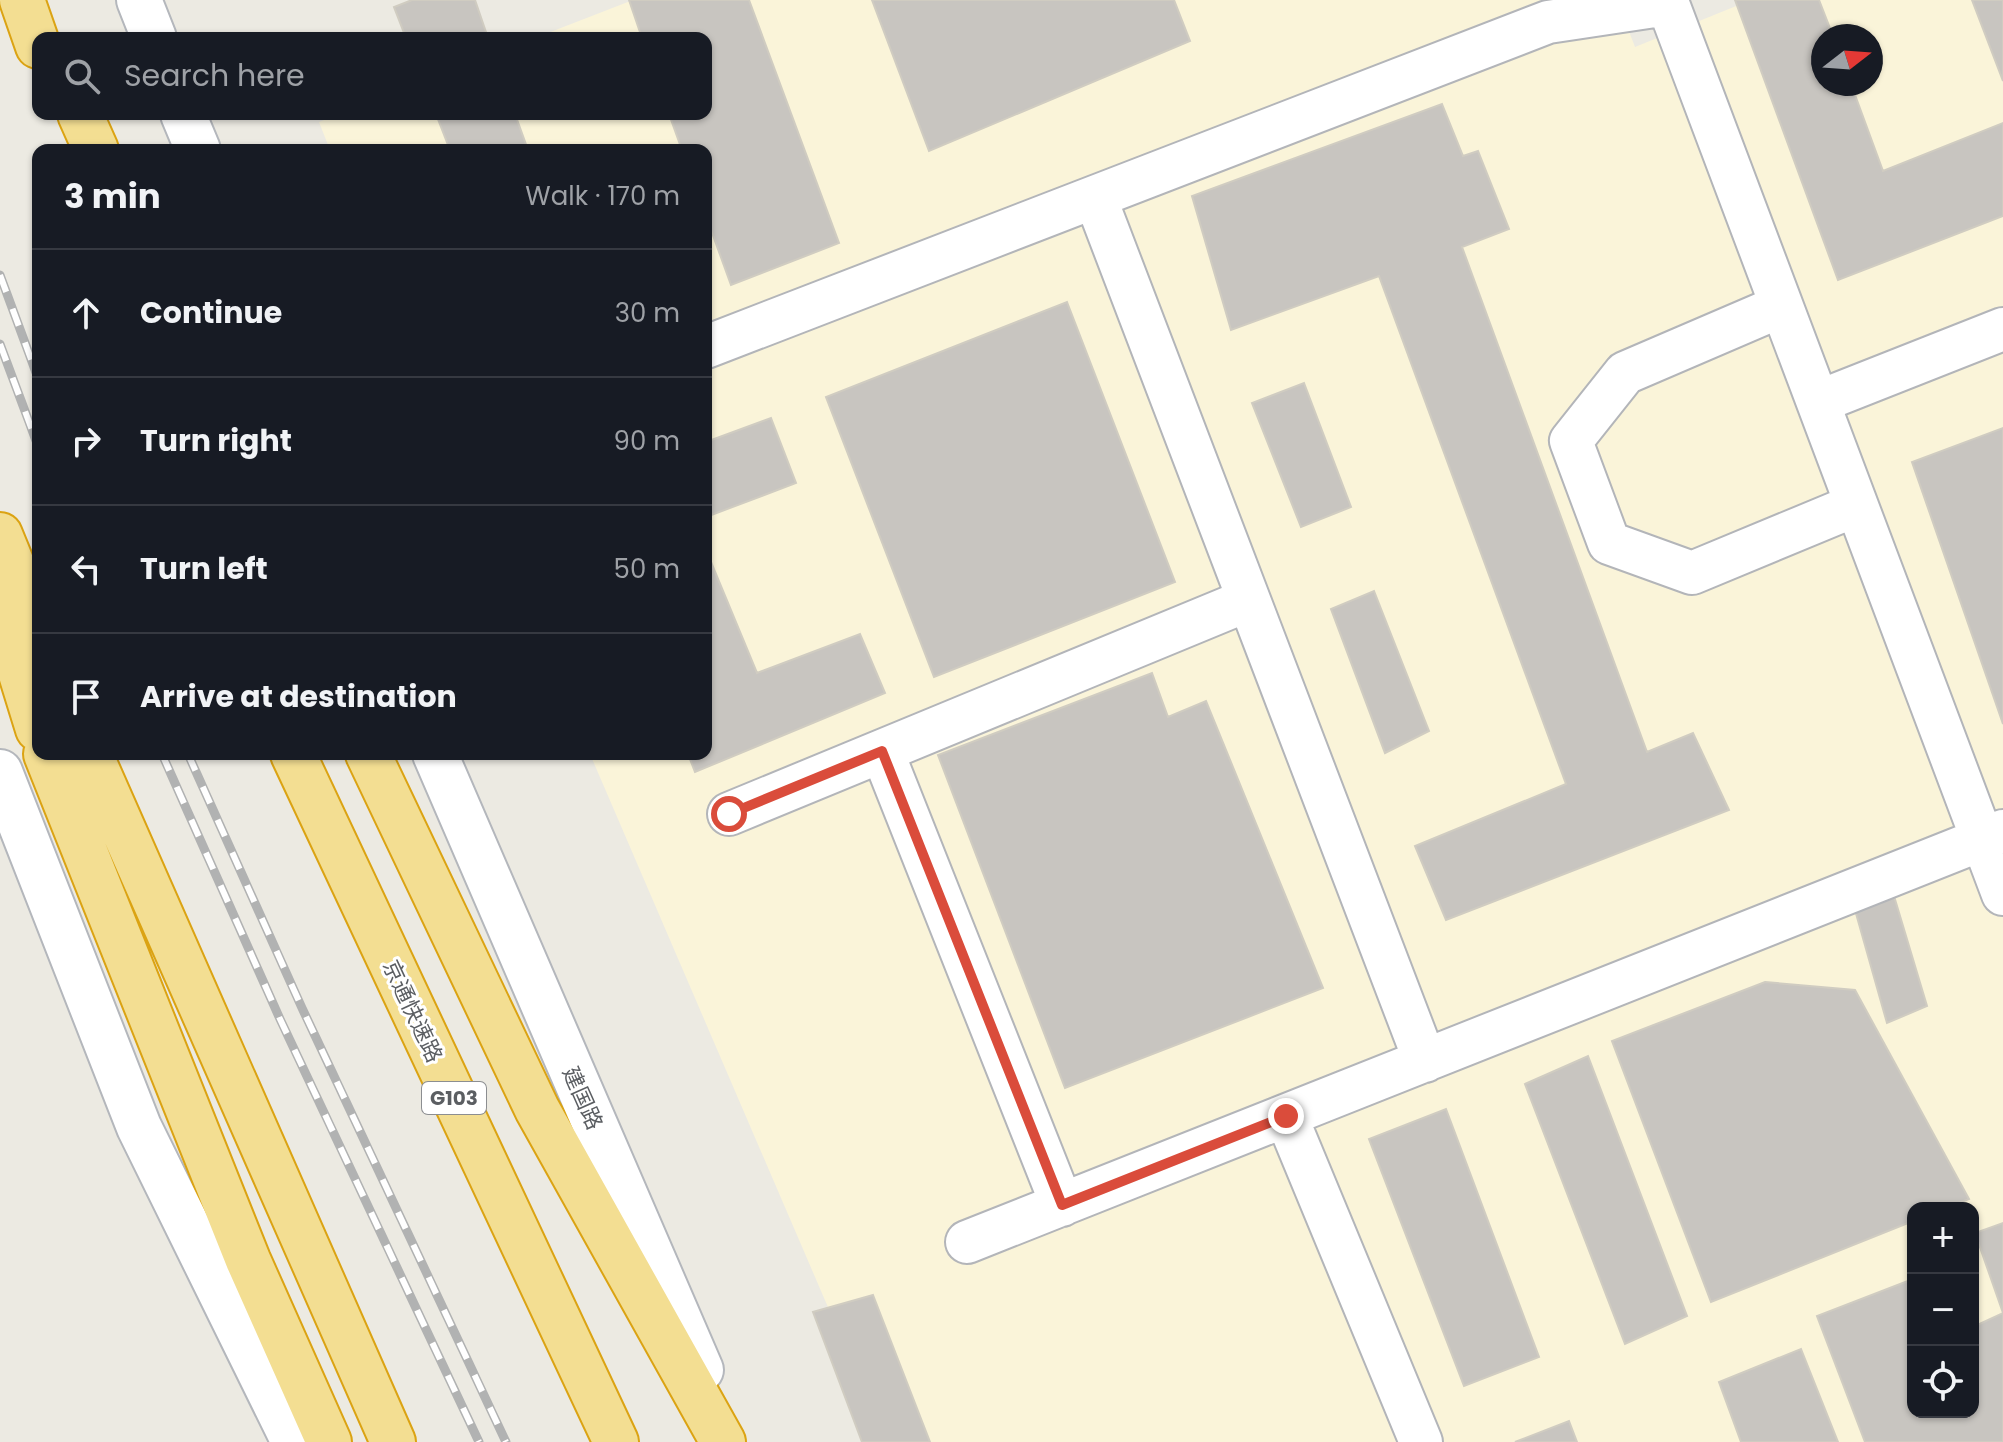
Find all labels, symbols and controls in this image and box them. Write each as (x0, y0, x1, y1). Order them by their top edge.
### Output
north arrow (1811, 24, 1883, 96)
search box (32, 32, 712, 120)
icon: search (60, 54, 104, 98)
text: Search here (124, 54, 305, 97)
text: 3 min (64, 172, 161, 220)
text: Walk · 170 m (525, 178, 680, 214)
icon: ahead (64, 291, 108, 335)
text: Continue (140, 291, 282, 334)
text: 30 m (615, 295, 680, 331)
icon: right (64, 419, 108, 463)
text: Turn right (140, 419, 292, 462)
text: 90 m (614, 423, 680, 459)
icon: left (64, 547, 108, 591)
text: Turn left (140, 547, 268, 590)
text: 50 m (614, 551, 680, 587)
icon: arrive (64, 675, 108, 719)
text: Arrive at destination (140, 675, 457, 718)
route start (711, 796, 747, 832)
street label: 京通快速路 (375, 955, 450, 1068)
street label: 建国路 (555, 1062, 610, 1135)
road number: G103 (422, 1082, 486, 1114)
route end (1268, 1098, 1304, 1134)
map controls (1907, 1202, 1979, 1418)
button: + (1907, 1202, 1979, 1274)
button: − (1907, 1274, 1979, 1346)
button: locate (1907, 1346, 1979, 1418)

